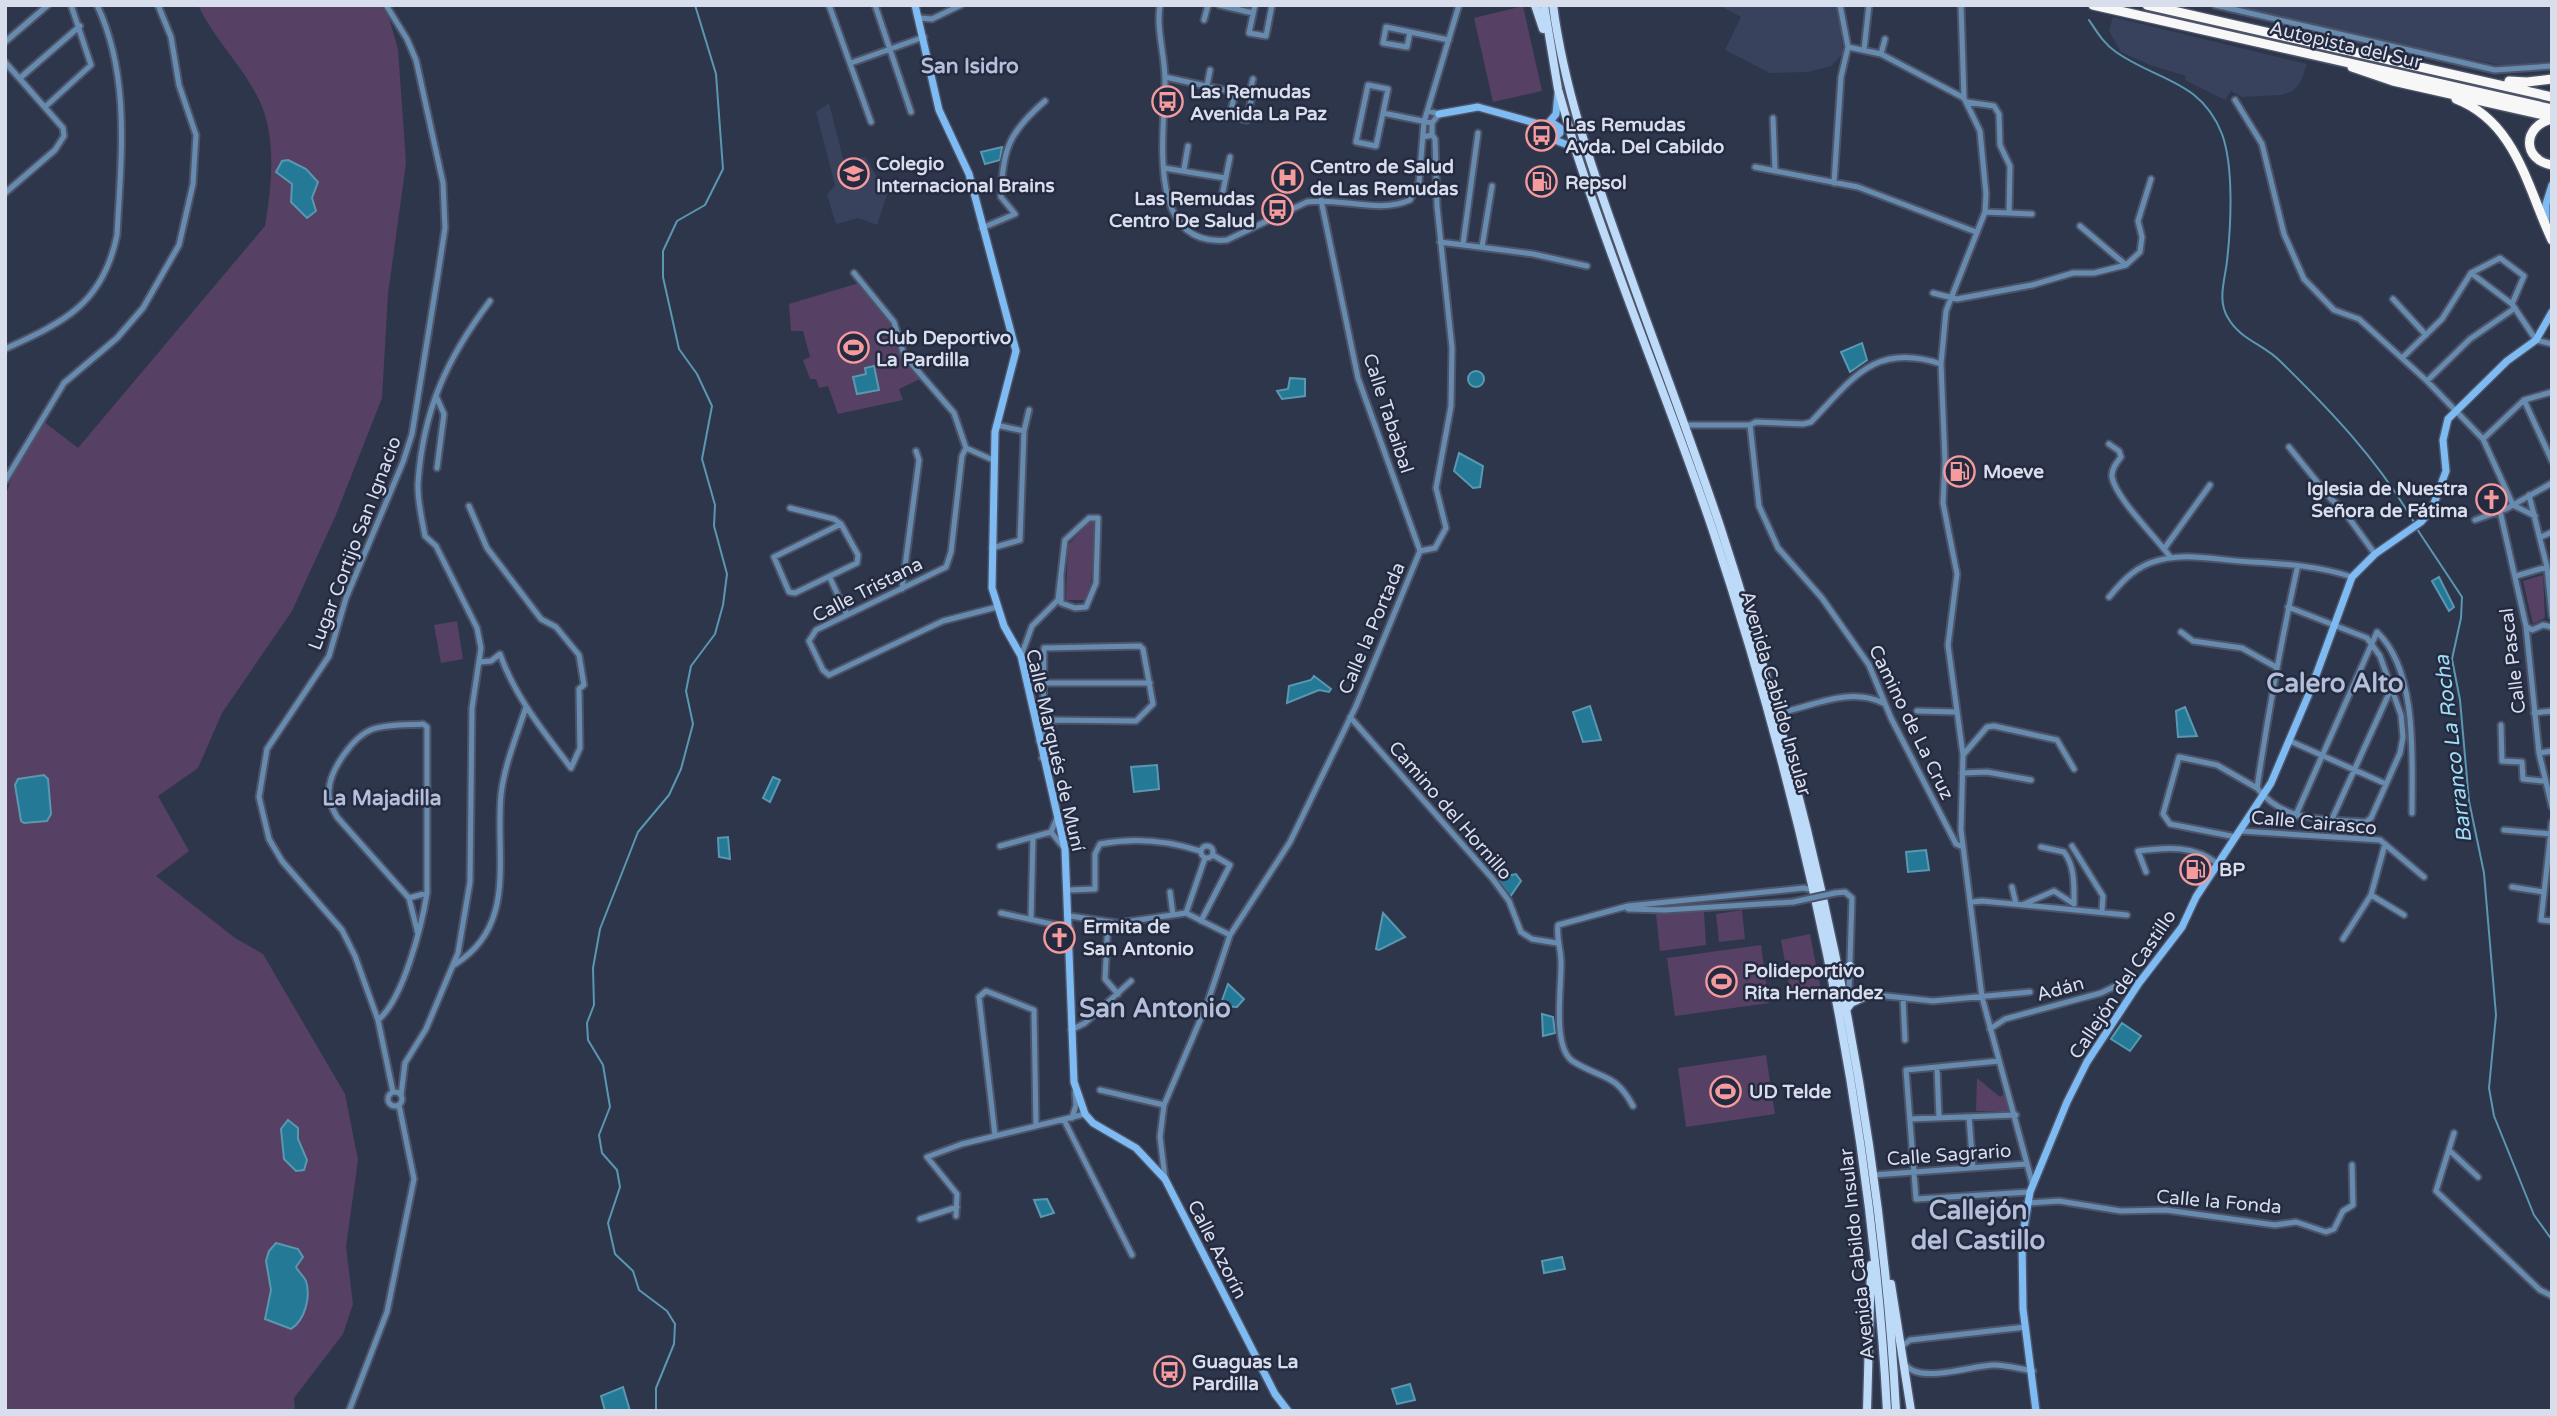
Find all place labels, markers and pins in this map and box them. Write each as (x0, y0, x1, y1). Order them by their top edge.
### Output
place label: Las Remudas Avenida La Paz (1190, 81, 1328, 125)
bus stop icon: Las Remudas Avenida La Paz (1150, 85, 1184, 119)
place label: Las Remudas Avda. Del Cabildo (1565, 114, 1724, 158)
bus stop icon: Las Remudas Avda. Del Cabildo (1525, 118, 1559, 152)
place label: Colegio Internacional Brains (876, 153, 1055, 197)
place label: Centro de Salud de Las Remudas (1310, 156, 1458, 200)
school or university icon: Colegio Internacional Brains (836, 157, 870, 191)
hospital icon: Centro de Salud de Las Remudas (1270, 160, 1304, 194)
fuel station icon: Repsol (1525, 165, 1559, 199)
place label: Repsol (1565, 172, 1627, 195)
place label: Las Remudas Centro De Salud (1109, 188, 1255, 232)
bus stop icon: Las Remudas Centro De Salud (1261, 192, 1295, 226)
place label: Club Deportivo La Pardilla (876, 327, 1011, 371)
sports icon: Club Deportivo La Pardilla (836, 331, 870, 365)
fuel station icon: Moeve (1943, 454, 1977, 488)
place label: Moeve (1983, 461, 2044, 483)
place label: Iglesia de Nuestra Señora de Fátima (2307, 478, 2468, 522)
church icon: Iglesia de Nuestra Señora de Fátima (2474, 482, 2508, 516)
fuel station icon: BP (2179, 852, 2213, 886)
place label: BP (2219, 859, 2245, 881)
place label: Ermita de San Antonio (1083, 916, 1194, 960)
church icon: Ermita de San Antonio (1043, 920, 1077, 954)
place label: Polideportivo Rita Hernandez (1744, 960, 1884, 1004)
sports icon: Polideportivo Rita Hernandez (1704, 964, 1738, 998)
sports icon: UD Telde (1709, 1074, 1743, 1108)
place label: UD Telde (1749, 1081, 1831, 1103)
place label: Guaguas La Pardilla (1192, 1351, 1299, 1395)
bus stop icon: Guaguas La Pardilla (1152, 1355, 1186, 1389)

